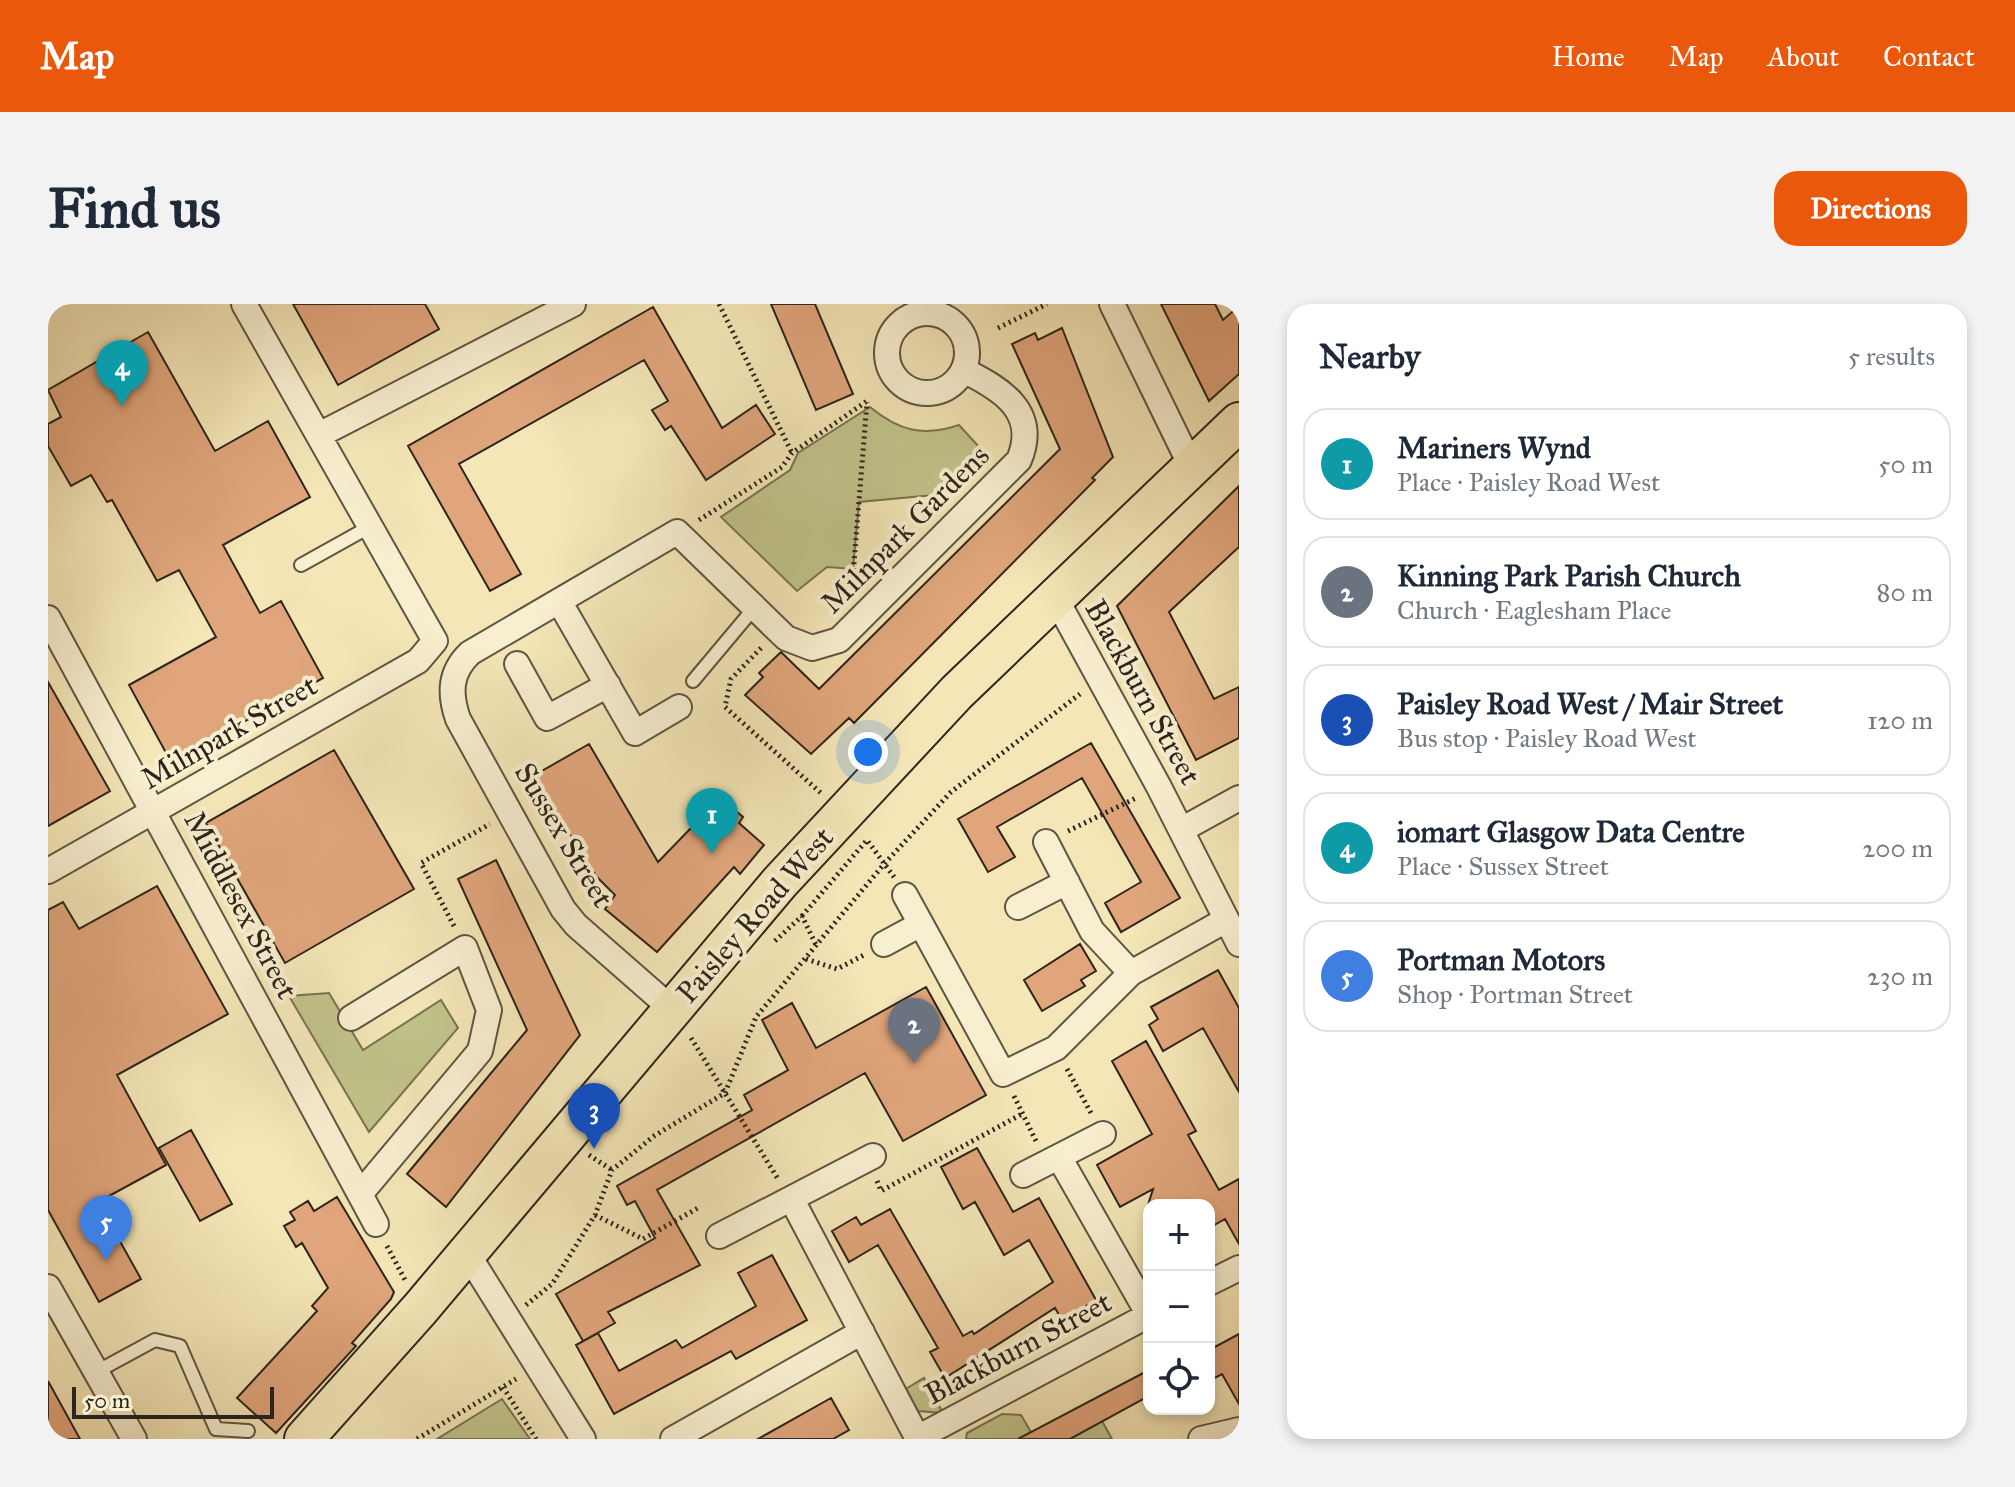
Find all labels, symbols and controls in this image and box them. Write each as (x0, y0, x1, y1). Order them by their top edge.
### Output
text: Map (40, 33, 114, 79)
text: Home (1552, 39, 1625, 74)
text: Map (1669, 39, 1723, 74)
text: About (1767, 39, 1839, 74)
text: Contact (1883, 39, 1975, 74)
button: Directions (1774, 171, 1967, 246)
text: Find us (48, 174, 221, 242)
text: Nearby (1319, 336, 1421, 377)
pin: 4 (96, 340, 148, 406)
text: 5 results (1848, 340, 1935, 372)
text: Mariners Wynd (1397, 430, 1591, 466)
street label: Milnpark Gardens (813, 437, 997, 621)
text: 1 (1342, 448, 1352, 480)
text: 50 m (1878, 448, 1933, 480)
text: Place · Paisley Road West (1397, 466, 1660, 498)
text: Kinning Park Parish Church (1397, 558, 1741, 594)
text: 2 (1341, 576, 1353, 608)
text: 80 m (1877, 576, 1933, 608)
street label: Blackburn Street (1077, 593, 1209, 791)
text: Church · Eaglesham Place (1397, 594, 1671, 626)
street label: Milnpark Street (135, 667, 324, 797)
text: Paisley Road West / Mair Street (1397, 686, 1783, 722)
text: 3 (1342, 704, 1352, 736)
text: 120 m (1867, 704, 1933, 736)
text: Bus stop · Paisley Road West (1397, 722, 1697, 754)
your location (848, 732, 888, 772)
street label: Sussex Street (507, 756, 621, 914)
pin: 1 (686, 788, 738, 854)
street label: Middlesex Street (176, 805, 306, 1005)
text: iomart Glasgow Data Centre (1397, 814, 1745, 850)
street label: Paisley Road West (669, 819, 841, 1010)
text: 4 (1340, 832, 1354, 864)
text: 200 m (1862, 832, 1933, 864)
text: Place · Sussex Street (1397, 850, 1609, 882)
text: Portman Motors (1397, 942, 1605, 978)
text: 5 (1341, 960, 1353, 992)
text: 230 m (1867, 960, 1933, 992)
text: Shop · Portman Street (1397, 978, 1633, 1010)
pin: 2 (888, 998, 940, 1064)
pin: 3 (568, 1083, 620, 1149)
pin: 5 (80, 1195, 132, 1261)
map controls (1143, 1199, 1215, 1415)
button: + (1143, 1199, 1215, 1271)
button: − (1143, 1271, 1215, 1343)
street label: Blackburn Street (919, 1284, 1118, 1412)
button: locate (1143, 1343, 1215, 1415)
scale bar (72, 1383, 274, 1419)
text: 50 m (84, 1387, 130, 1414)

